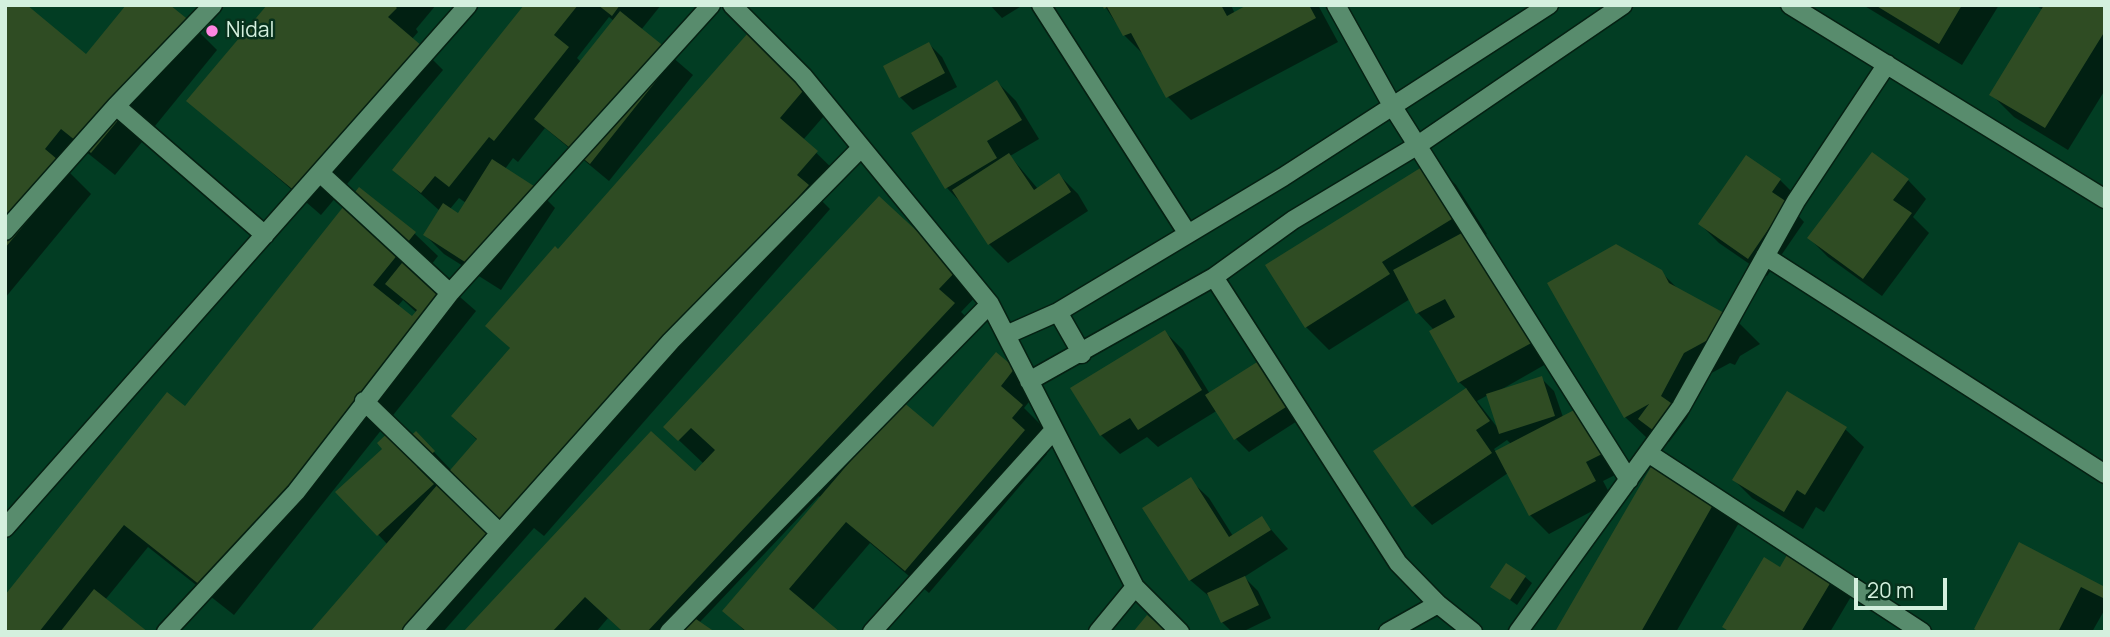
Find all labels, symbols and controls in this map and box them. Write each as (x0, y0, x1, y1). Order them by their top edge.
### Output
place label: Nidal (226, 18, 274, 44)
marker: Nidal (204, 23, 220, 39)
scale bar (1858, 564, 1951, 608)
text: 20 m (1867, 576, 1914, 604)

